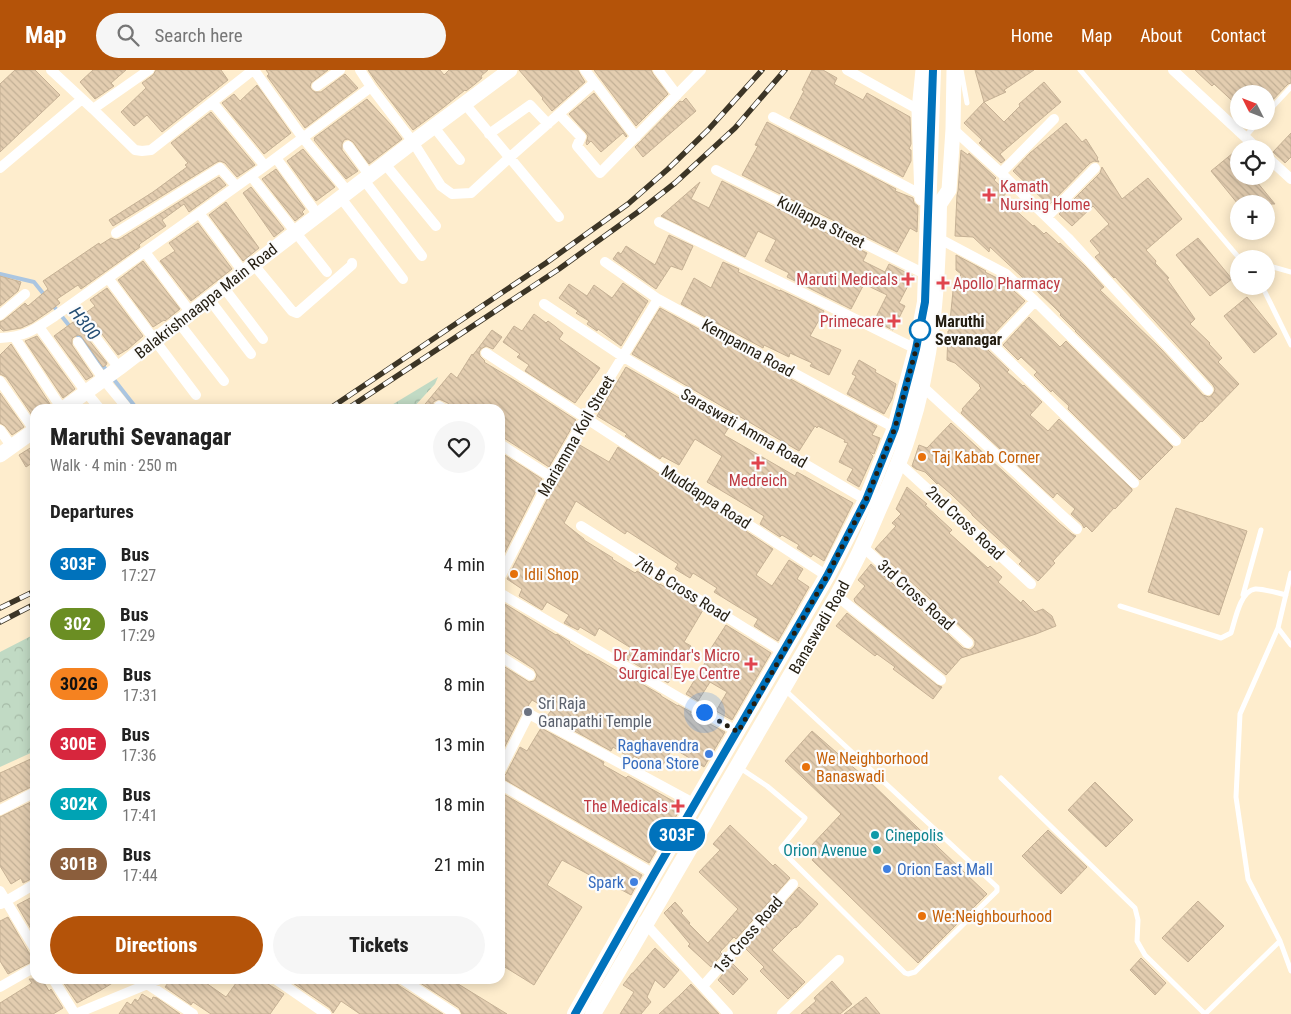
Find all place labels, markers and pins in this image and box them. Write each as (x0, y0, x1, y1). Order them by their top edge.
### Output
place label: Kamath Nursing Home (1000, 177, 1090, 214)
marker: Kamath Nursing Home (982, 188, 996, 202)
place label: Maruti Medicals (796, 270, 898, 289)
marker: Maruti Medicals (902, 273, 914, 285)
place label: Apollo Pharmacy (953, 274, 1060, 293)
marker: Apollo Pharmacy (937, 277, 949, 289)
place label: Primecare (820, 312, 884, 331)
place label: Maruthi Sevanagar (935, 312, 1002, 349)
marker: Primecare (888, 315, 900, 327)
marker: Maruthi Sevanagar (909, 319, 931, 341)
place label: Taj Kabab Corner (932, 448, 1040, 467)
marker: Taj Kabab Corner (916, 451, 928, 463)
marker: Medreich (752, 457, 764, 469)
place label: Medreich (729, 471, 787, 490)
place label: Idli Shop (524, 565, 579, 584)
marker: Idli Shop (508, 568, 520, 580)
place label: Dr Zamindar's Micro Surgical Eye Centre (613, 646, 740, 683)
marker: Dr Zamindar's Micro Surgical Eye Centre (744, 657, 758, 671)
place label: Sri Raja Ganapathi Temple (538, 694, 652, 731)
marker: Sri Raja Ganapathi Temple (522, 706, 534, 718)
place label: Raghavendra Poona Store (618, 736, 699, 773)
marker: Raghavendra Poona Store (703, 748, 715, 760)
place label: We Neighborhood Banaswadi (816, 749, 928, 786)
marker: We Neighborhood Banaswadi (800, 761, 812, 773)
place label: The Medicals (584, 797, 668, 816)
marker: The Medicals (672, 800, 684, 812)
place label: Cinepolis (885, 826, 944, 845)
marker: Cinepolis (869, 829, 881, 841)
place label: Orion Avenue (783, 841, 867, 860)
marker: Orion Avenue (871, 844, 883, 856)
place label: Orion East Mall (897, 860, 993, 879)
marker: Orion East Mall (881, 863, 893, 875)
place label: Spark (588, 873, 625, 892)
marker: Spark (628, 876, 640, 888)
place label: We:Neighbourhood (932, 907, 1052, 926)
marker: We:Neighbourhood (916, 910, 928, 922)

